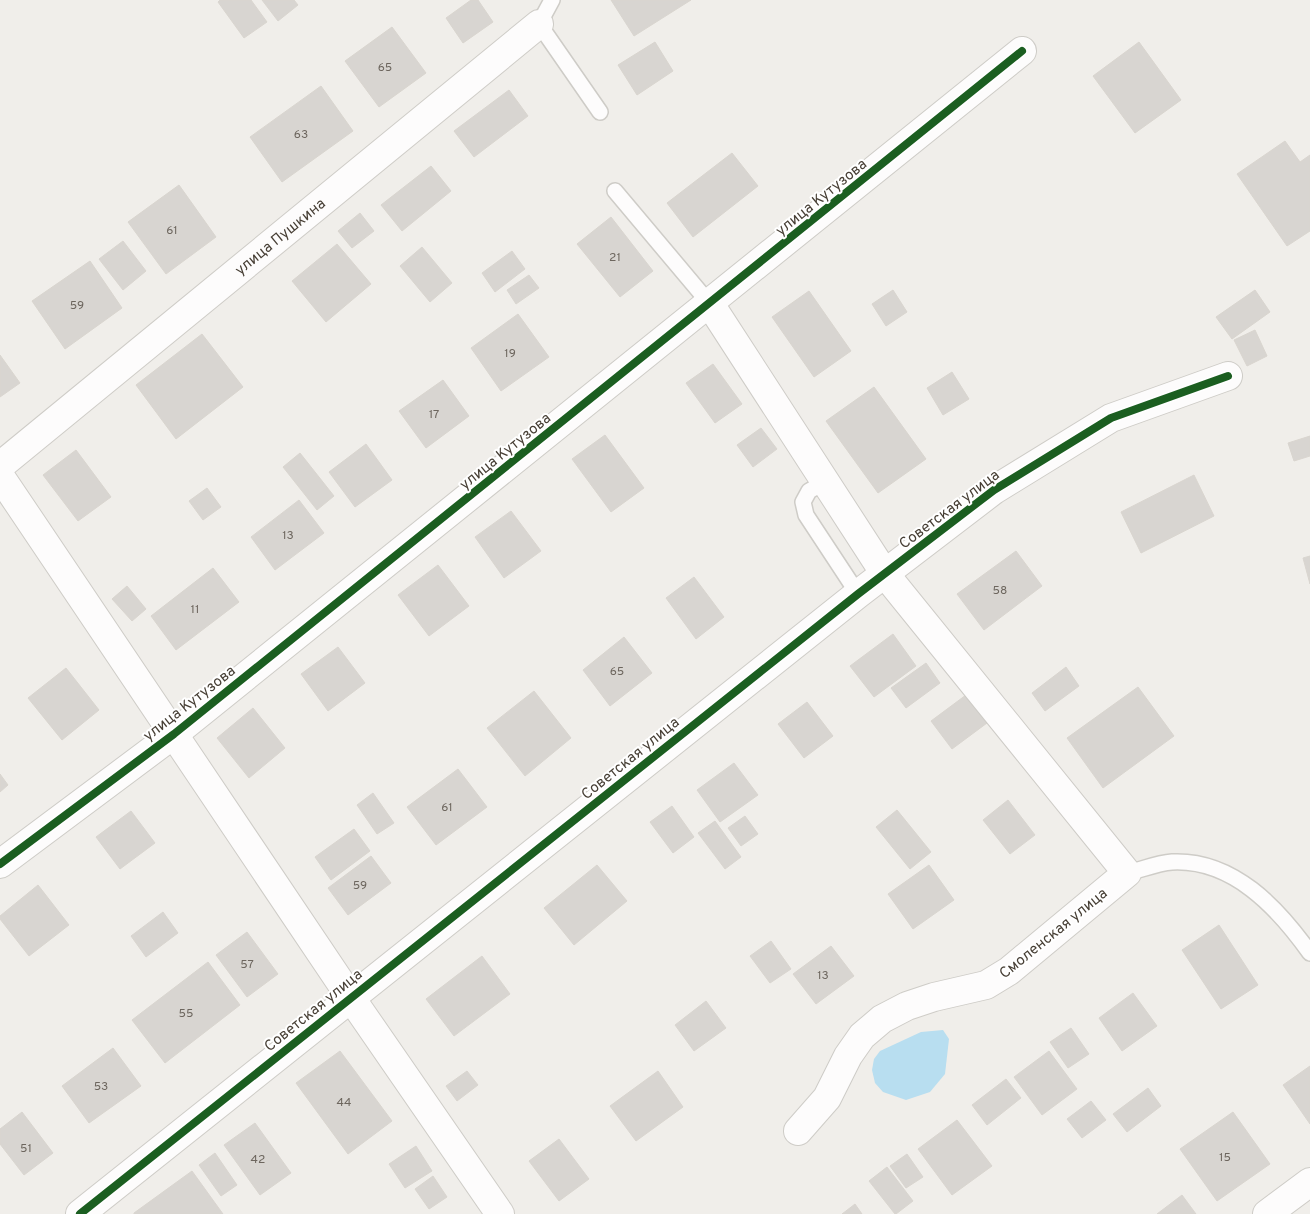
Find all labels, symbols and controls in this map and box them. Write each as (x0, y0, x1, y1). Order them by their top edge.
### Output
house number: 65 (378, 60, 392, 76)
house number: 63 (294, 127, 308, 143)
street label: улица Кутузова (772, 155, 872, 241)
street label: улица Пушкина (232, 195, 330, 280)
house number: 61 (166, 223, 178, 239)
house number: 21 (609, 250, 621, 266)
house number: 59 (70, 298, 84, 314)
house number: 19 (504, 346, 516, 362)
house number: 17 (429, 407, 439, 423)
street label: улица Кутузова (456, 409, 556, 495)
street label: Советская улица (896, 466, 1004, 554)
house number: 13 (282, 528, 294, 544)
house number: 58 (993, 583, 1007, 599)
house number: 11 (191, 602, 199, 618)
street label: улица Кутузова (140, 662, 240, 746)
house number: 65 (610, 664, 624, 680)
street label: Советская улица (578, 714, 684, 805)
house number: 61 (441, 800, 453, 816)
house number: 59 (353, 878, 367, 894)
street label: Смоленская улица (996, 885, 1112, 984)
house number: 57 (240, 957, 254, 973)
street label: Советская улица (261, 966, 367, 1057)
house number: 13 (817, 968, 829, 984)
house number: 55 (179, 1006, 193, 1022)
house number: 53 (94, 1079, 108, 1095)
house number: 44 (337, 1095, 351, 1111)
house number: 51 (20, 1141, 32, 1157)
house number: 15 (1219, 1150, 1231, 1166)
house number: 42 (251, 1152, 265, 1168)

